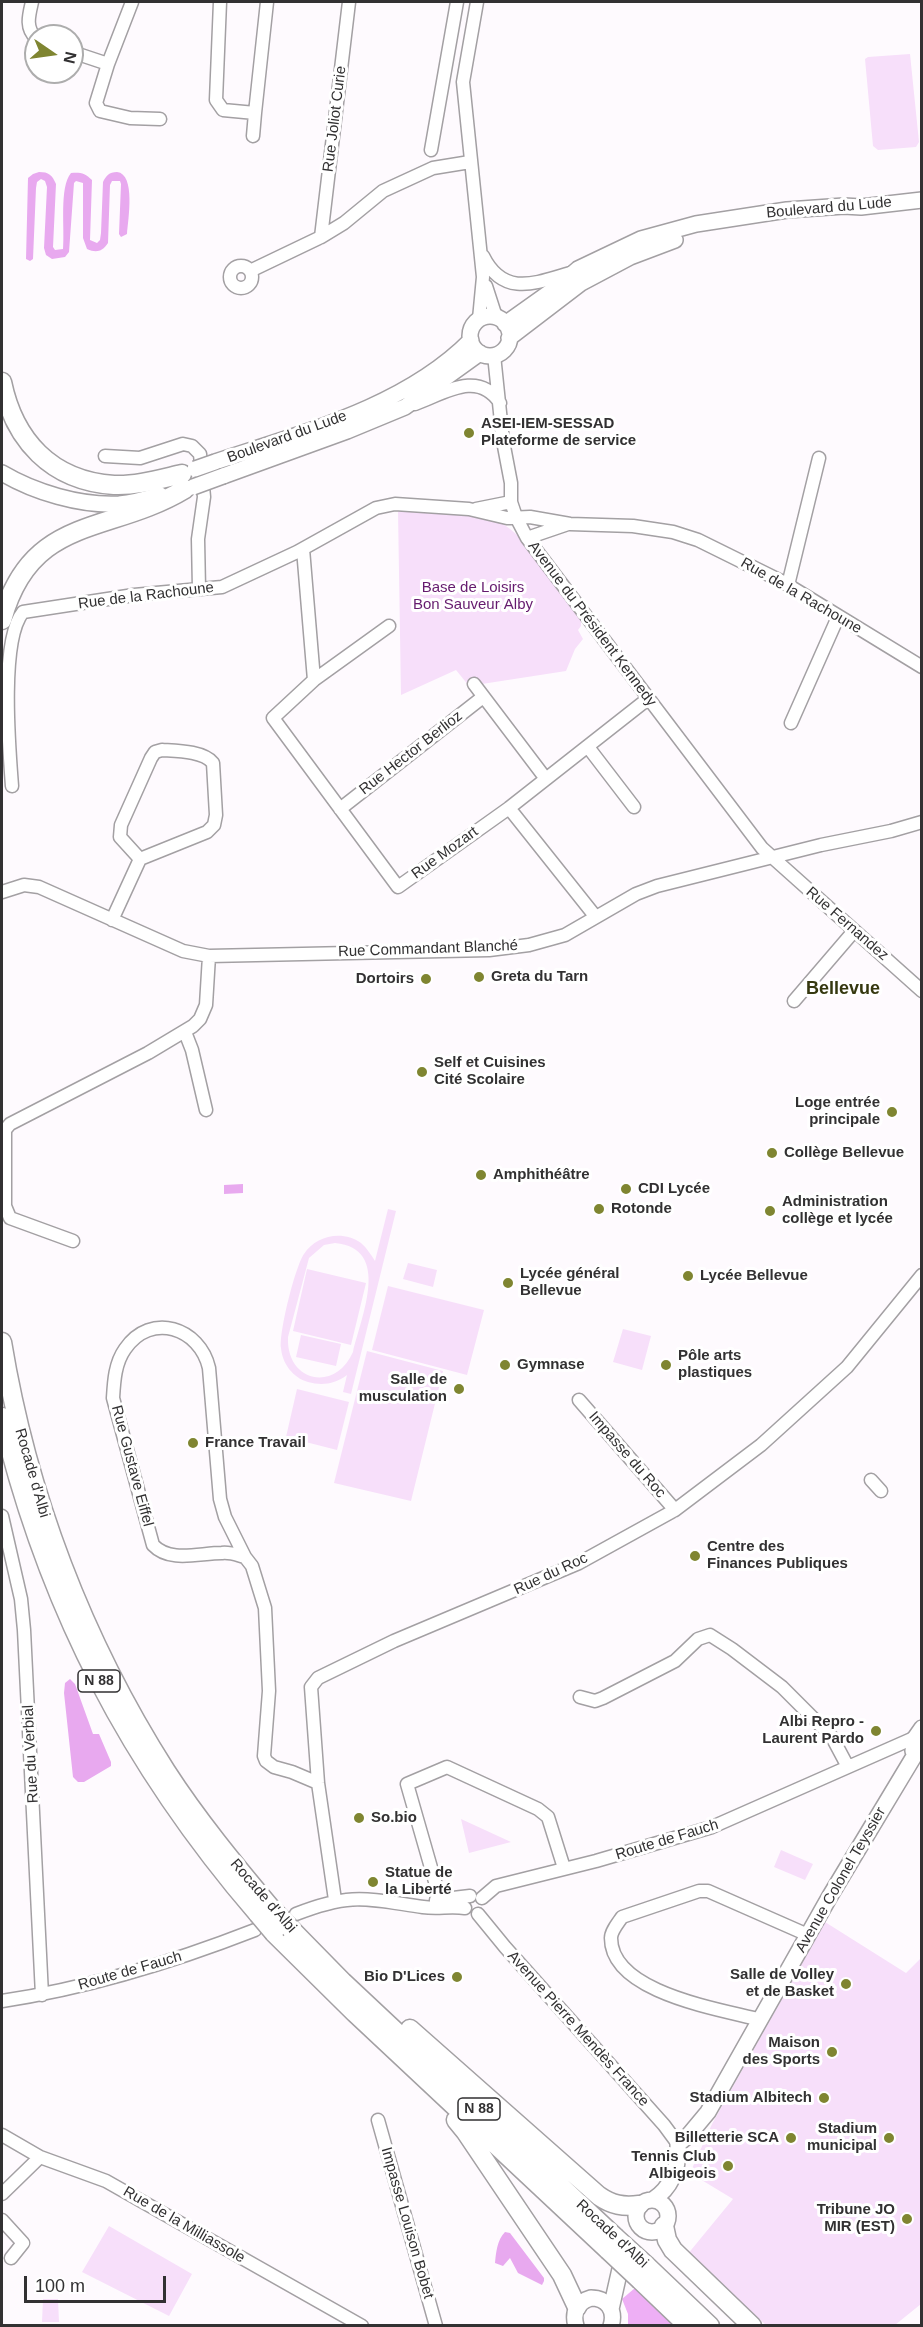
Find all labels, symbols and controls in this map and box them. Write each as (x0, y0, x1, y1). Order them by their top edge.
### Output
north arrow (24, 24, 84, 84)
text: N (60, 50, 80, 65)
street label: Rue Joliot Curie (320, 65, 350, 173)
street label: Boulevard du Lude (765, 194, 893, 222)
street label: Boulevard du Lude (225, 407, 349, 467)
place label: ASEI-IEM-SESSAD Plateforme de service (481, 415, 636, 450)
marker: ASEI-IEM-SESSAD Plateforme de service (462, 426, 476, 440)
street label: Avenue du Président Kennedy (524, 538, 660, 710)
street label: Rue de la Rachoune (737, 554, 865, 638)
street label: Rue de la Rachoune (77, 579, 215, 613)
park label: Base de Loisirs Bon Sauveur Alby (413, 579, 533, 614)
street label: Rue Hector Berlioz (356, 707, 466, 799)
street label: Rue Mozart (408, 823, 482, 883)
street label: Rue Fernandez (802, 883, 892, 965)
street label: Rue Commandant Blanché (338, 937, 518, 961)
place label: Greta du Tarn (491, 968, 588, 986)
place label: Dortoirs (356, 970, 414, 988)
marker: Greta du Tarn (472, 970, 486, 984)
marker: Dortoirs (419, 972, 433, 986)
district label: Bellevue (806, 978, 880, 1000)
place label: Self et Cuisines Cité Scolaire (434, 1054, 546, 1089)
marker: Self et Cuisines Cité Scolaire (415, 1065, 429, 1079)
place label: Loge entrée principale (795, 1094, 880, 1129)
marker: Loge entrée principale (885, 1105, 899, 1119)
place label: Collège Bellevue (784, 1144, 904, 1162)
marker: Collège Bellevue (765, 1146, 779, 1160)
place label: Amphithéâtre (493, 1166, 590, 1184)
marker: Amphithéâtre (474, 1168, 488, 1182)
place label: CDI Lycée (638, 1180, 710, 1198)
marker: CDI Lycée (619, 1182, 633, 1196)
place label: Administration collège et lycée (782, 1193, 893, 1228)
place label: Rotonde (611, 1200, 672, 1218)
marker: Rotonde (592, 1202, 606, 1216)
marker: Administration collège et lycée (763, 1204, 777, 1218)
place label: Lycée général Bellevue (520, 1265, 619, 1300)
place label: Lycée Bellevue (700, 1267, 808, 1285)
marker: Lycée Bellevue (681, 1269, 695, 1283)
marker: Lycée général Bellevue (501, 1276, 515, 1290)
place label: Pôle arts plastiques (678, 1347, 752, 1382)
place label: Gymnase (517, 1356, 585, 1374)
marker: Gymnase (498, 1358, 512, 1372)
marker: Pôle arts plastiques (659, 1358, 673, 1372)
place label: Salle de musculation (359, 1371, 447, 1406)
marker: Salle de musculation (452, 1382, 466, 1396)
street label: Rue Gustave Eiffel (107, 1403, 157, 1529)
street label: Impasse du Roc (585, 1408, 669, 1502)
street label: Rocade d'Albi (11, 1426, 53, 1520)
place label: France Travail (205, 1434, 306, 1452)
marker: France Travail (186, 1436, 200, 1450)
place label: Centre des Finances Publiques (707, 1538, 848, 1573)
street label: Rue du Roc (511, 1549, 591, 1599)
marker: Centre des Finances Publiques (688, 1549, 702, 1563)
road number: N 88 (78, 1670, 120, 1692)
street label: Rue du Verbial (19, 1704, 43, 1804)
place label: Albi Repro - Laurent Pardo (762, 1713, 864, 1748)
marker: Albi Repro - Laurent Pardo (869, 1724, 883, 1738)
street label: Avenue Colonel Teyssier (792, 1804, 890, 1956)
place label: So.bio (371, 1809, 417, 1827)
marker: So.bio (352, 1811, 366, 1825)
street label: Route de Fauch (613, 1816, 721, 1864)
street label: Rocade d'Albi (226, 1855, 300, 1937)
place label: Statue de la Liberté (385, 1864, 453, 1899)
marker: Statue de la Liberté (366, 1875, 380, 1889)
street label: Avenue Pierre Mendès France (503, 1947, 653, 2111)
street label: Route de Fauch (76, 1948, 184, 1994)
place label: Salle de Volley et de Basket (730, 1966, 834, 2001)
place label: Bio D'Lices (364, 1968, 445, 1986)
marker: Bio D'Lices (450, 1970, 464, 1984)
marker: Salle de Volley et de Basket (839, 1977, 853, 1991)
place label: Maison des Sports (742, 2034, 820, 2069)
marker: Maison des Sports (825, 2045, 839, 2059)
place label: Stadium Albitech (689, 2089, 812, 2107)
marker: Stadium Albitech (817, 2091, 831, 2105)
road number: N 88 (458, 2098, 500, 2120)
place label: Stadium municipal (807, 2120, 877, 2155)
place label: Billetterie SCA (675, 2129, 779, 2147)
marker: Billetterie SCA (784, 2131, 798, 2145)
marker: Stadium municipal (882, 2131, 896, 2145)
street label: Impasse Louison Bobet (377, 2145, 437, 2301)
place label: Tennis Club Albigeois (631, 2148, 716, 2183)
marker: Tennis Club Albigeois (721, 2159, 735, 2173)
street label: Rue de la Milliassole (120, 2183, 248, 2267)
street label: Rocade d'Albi (572, 2196, 652, 2272)
place label: Tribune JO MIR (EST) (817, 2201, 895, 2236)
marker: Tribune JO MIR (EST) (900, 2212, 914, 2226)
scale bar (27, 2264, 170, 2302)
text: 100 m (35, 2276, 85, 2296)

